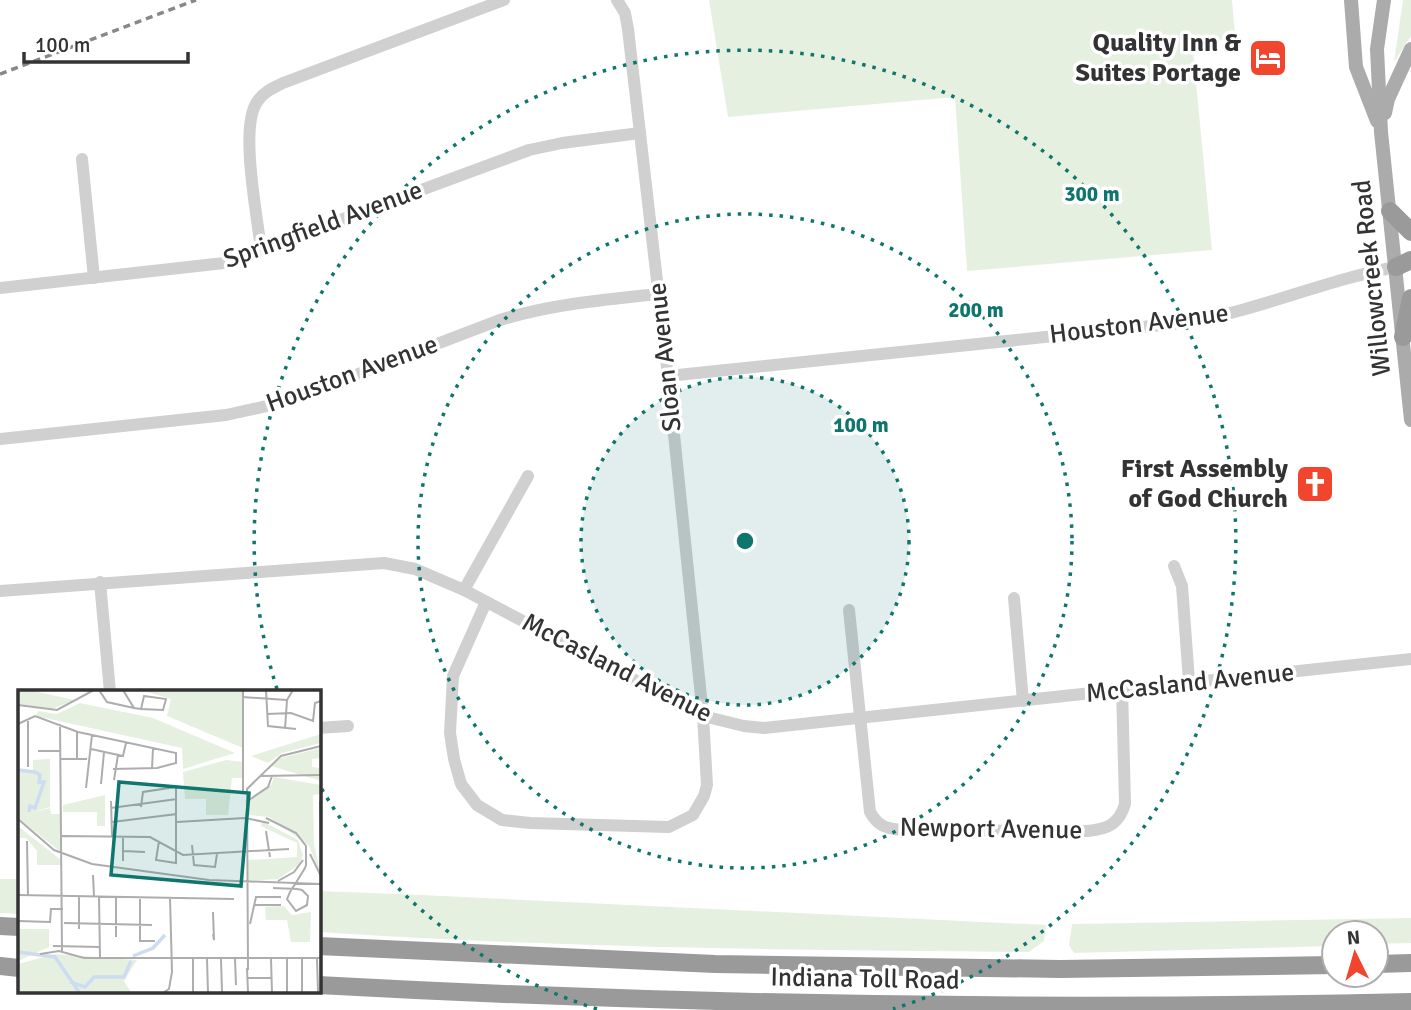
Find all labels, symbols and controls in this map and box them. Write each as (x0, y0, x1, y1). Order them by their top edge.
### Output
scale bar (24, 21, 189, 65)
place label: Quality Inn & Suites Portage (1076, 27, 1241, 89)
text: 100 m (35, 32, 90, 58)
hotel icon: Quality Inn & Suites Portage (1247, 37, 1289, 79)
street label: Springfield Avenue (219, 174, 427, 276)
street label: Willowcreek Road (1346, 178, 1398, 378)
text: 300 m (1064, 181, 1120, 207)
street label: Sloan Avenue (641, 281, 689, 433)
text: 200 m (948, 297, 1004, 323)
street label: Houston Avenue (1048, 297, 1230, 351)
street label: Houston Avenue (262, 328, 442, 420)
text: 100 m (833, 412, 889, 438)
place label: First Assembly of God Church (1121, 453, 1288, 515)
church icon: First Assembly of God Church (1294, 463, 1336, 505)
centre of rings (733, 529, 757, 553)
street label: McCasland Avenue (517, 606, 717, 730)
street label: McCasland Avenue (1084, 656, 1296, 710)
inset map (18, 690, 320, 992)
street label: Newport Avenue (899, 811, 1083, 847)
north arrow (1320, 919, 1390, 989)
text: N (1346, 926, 1361, 951)
street label: Indiana Toll Road (770, 961, 960, 997)

